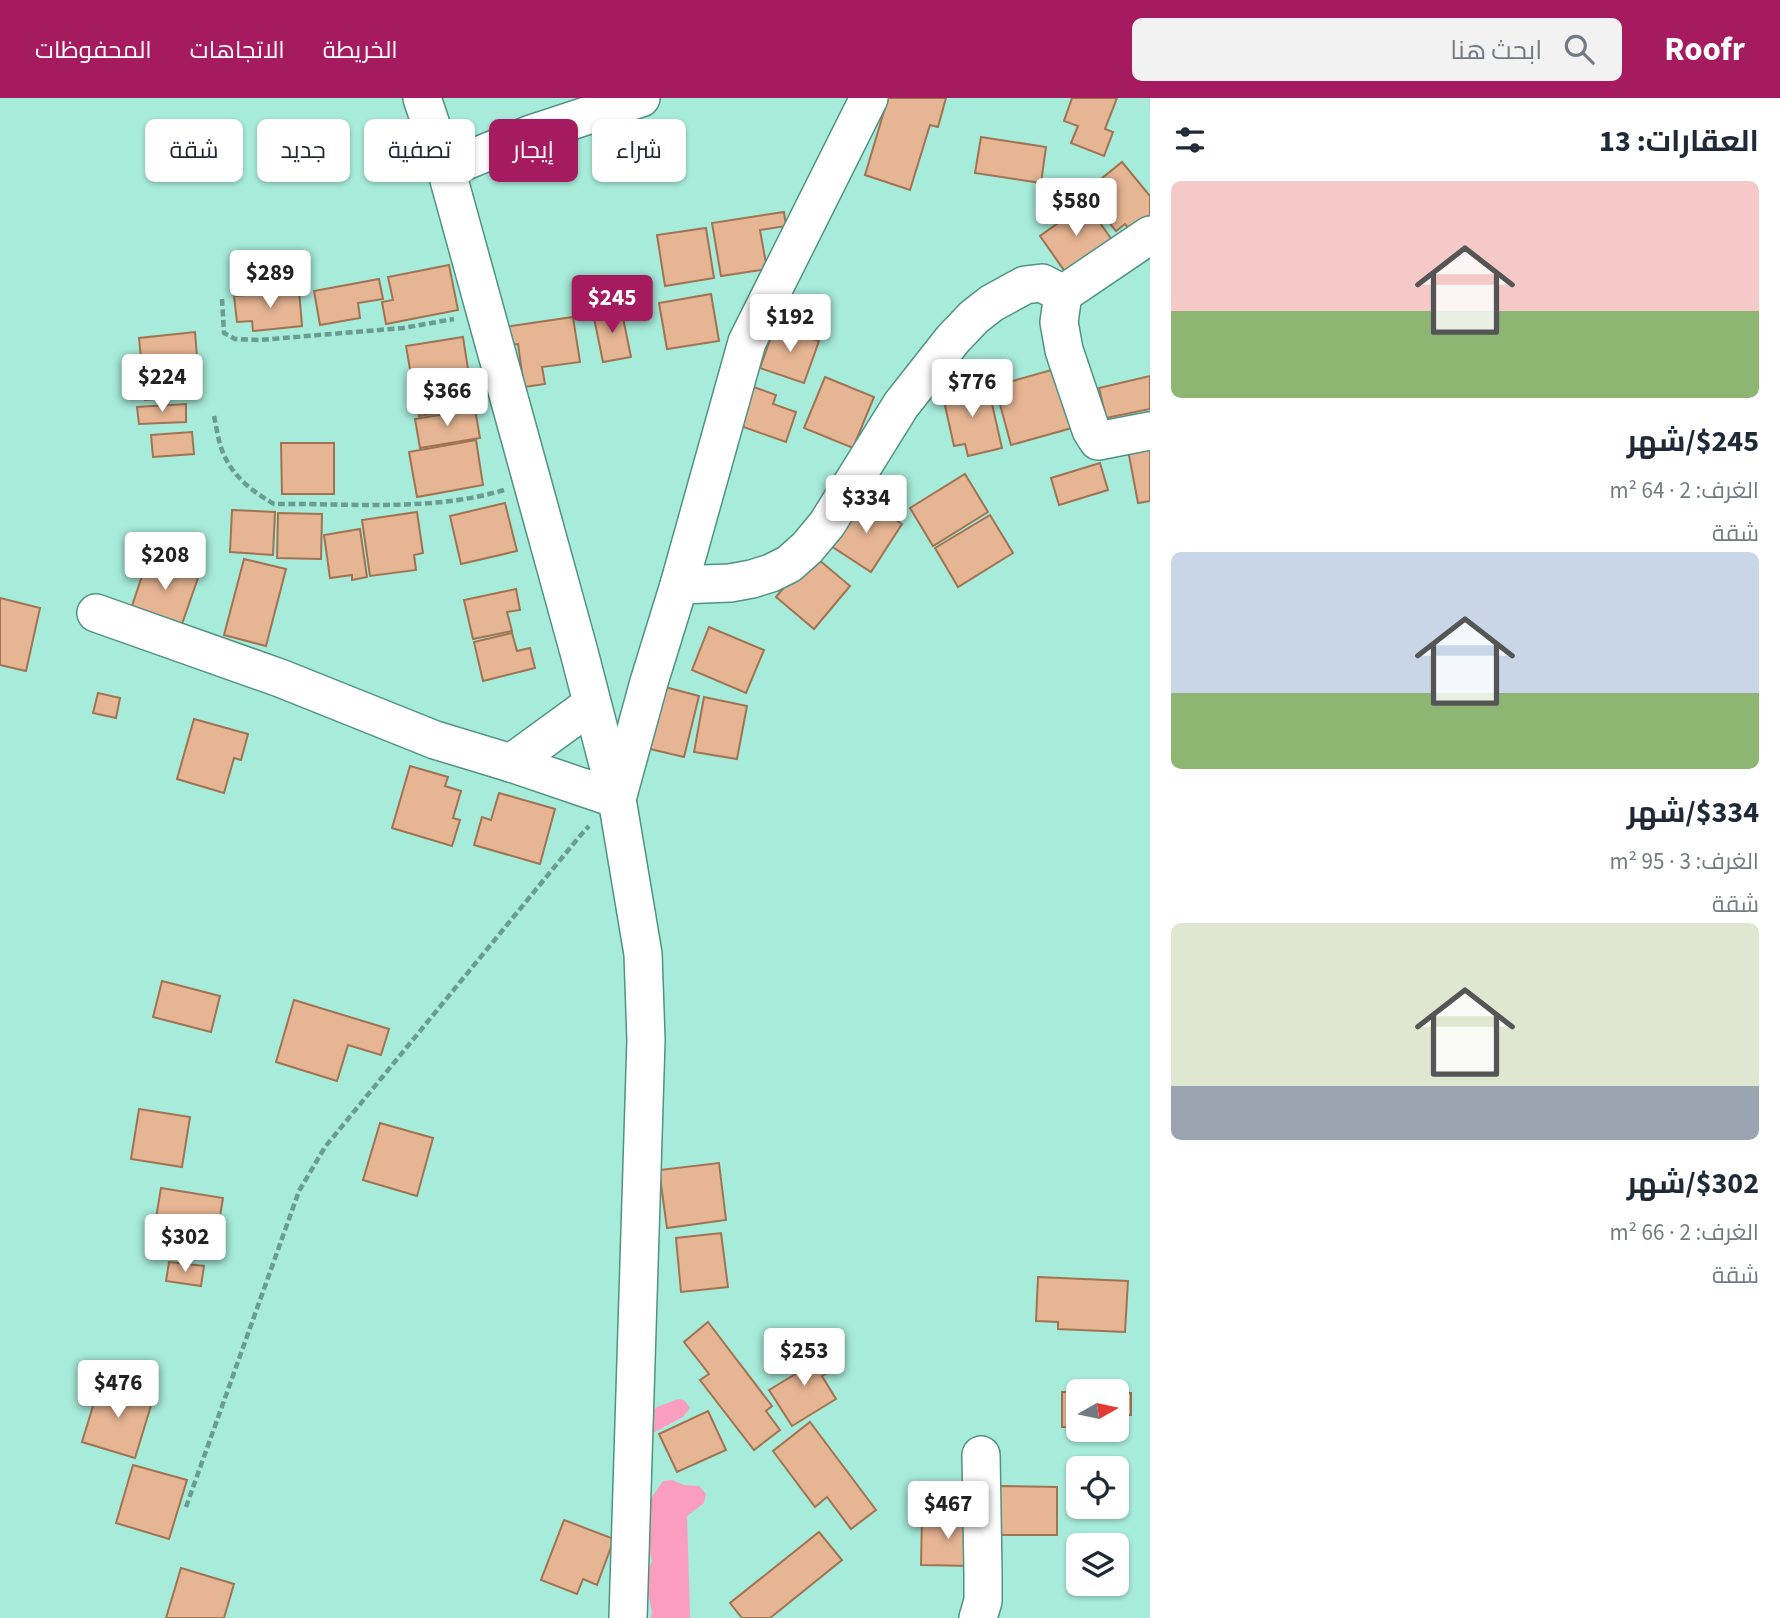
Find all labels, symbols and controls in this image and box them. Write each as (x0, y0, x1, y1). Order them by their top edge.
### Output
search box (1132, 18, 1622, 81)
text: Roofr (1664, 26, 1745, 73)
icon: search (1560, 30, 1598, 68)
text: ابحث هنا (1450, 32, 1542, 69)
text: المحفوظات (35, 33, 152, 68)
text: الاتجاهات (190, 33, 285, 68)
text: الخريطة (323, 33, 398, 68)
chip: شقة (145, 119, 243, 182)
chip: جديد (257, 119, 350, 182)
chip: تصفية (364, 119, 475, 182)
chip: إيجار (489, 119, 578, 182)
chip: شراء (592, 119, 686, 182)
text: العقارات: 13 (1599, 120, 1759, 163)
icon: filters (1171, 121, 1209, 159)
pin: $580 (1035, 178, 1117, 238)
text: $580 (1052, 184, 1100, 217)
icon: home (1402, 227, 1528, 353)
pin: $289 (229, 250, 311, 310)
text: $289 (246, 256, 294, 289)
pin: $245 (571, 275, 653, 335)
text: $245 (588, 281, 636, 314)
pin: $192 (749, 294, 831, 354)
text: $192 (766, 300, 814, 333)
pin: $224 (121, 354, 203, 414)
text: $224 (138, 360, 186, 393)
pin: $776 (931, 360, 1013, 419)
text: $776 (948, 365, 996, 398)
pin: $366 (406, 368, 488, 428)
text: $366 (423, 374, 471, 407)
text: $245/شهر (1627, 420, 1759, 463)
text: الغرف: 2 · 64 m² (1609, 474, 1759, 507)
pin: $334 (825, 476, 907, 535)
text: $334 (842, 481, 890, 514)
text: شقة (1712, 517, 1759, 550)
pin: $208 (124, 532, 206, 592)
text: $208 (141, 538, 189, 571)
icon: home (1402, 598, 1528, 724)
text: $334/شهر (1627, 791, 1759, 834)
text: الغرف: 3 · 95 m² (1609, 845, 1759, 878)
text: شقة (1712, 888, 1759, 921)
icon: home (1402, 969, 1528, 1095)
text: $302/شهر (1627, 1162, 1759, 1205)
pin: $302 (144, 1214, 226, 1274)
text: الغرف: 2 · 66 m² (1609, 1216, 1759, 1249)
text: $302 (161, 1220, 209, 1253)
text: شقة (1712, 1259, 1759, 1292)
pin: $253 (763, 1328, 845, 1388)
text: $253 (780, 1334, 828, 1367)
pin: $476 (77, 1360, 159, 1420)
text: $476 (94, 1366, 142, 1399)
north arrow (1066, 1379, 1129, 1442)
map controls (1066, 1379, 1129, 1596)
button: locate (1066, 1456, 1129, 1519)
pin: $467 (907, 1482, 989, 1541)
text: $467 (924, 1487, 972, 1520)
button: layers (1066, 1533, 1129, 1596)

